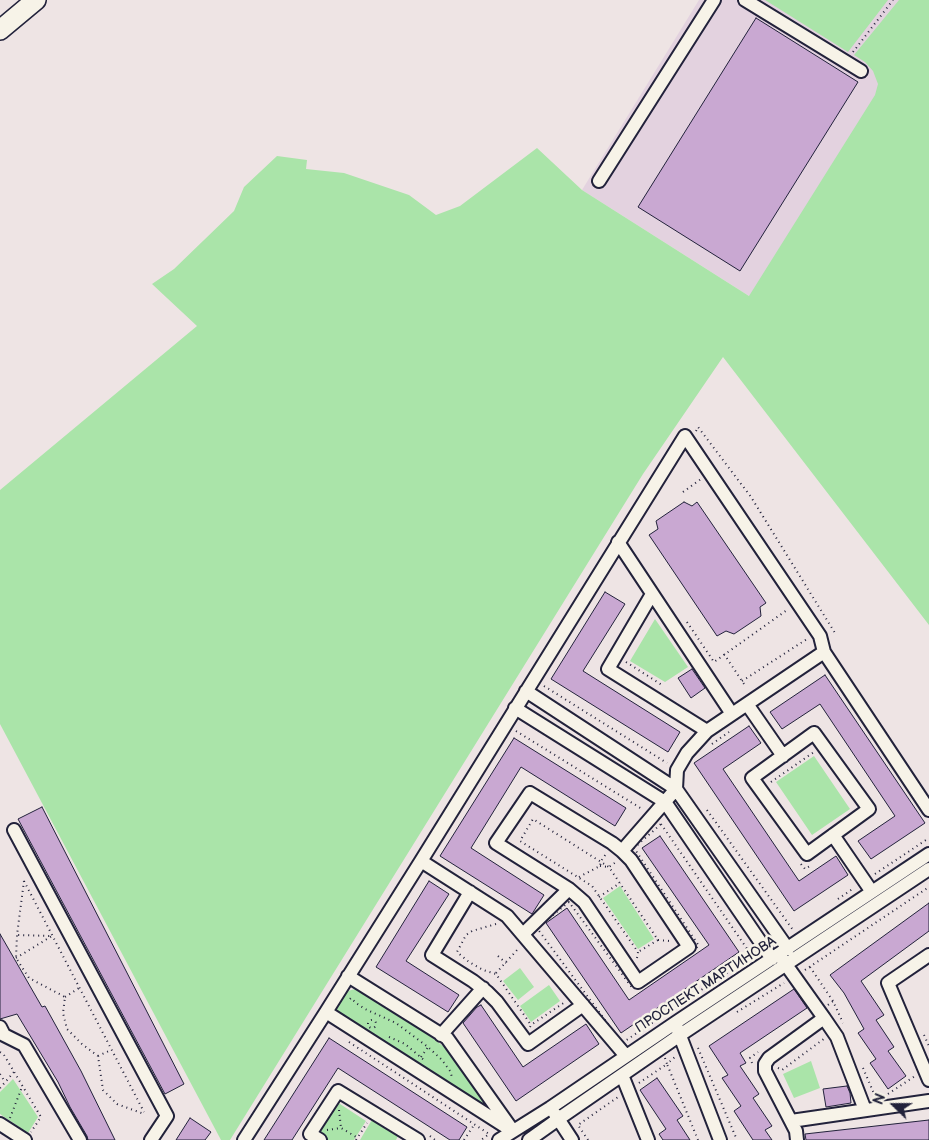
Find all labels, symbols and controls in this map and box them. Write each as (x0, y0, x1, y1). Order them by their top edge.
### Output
street label: ПРОСПЕКТ МАРТИНОВА (632, 933, 780, 1037)
north arrow (869, 1080, 919, 1130)
text: N (870, 1091, 889, 1107)

